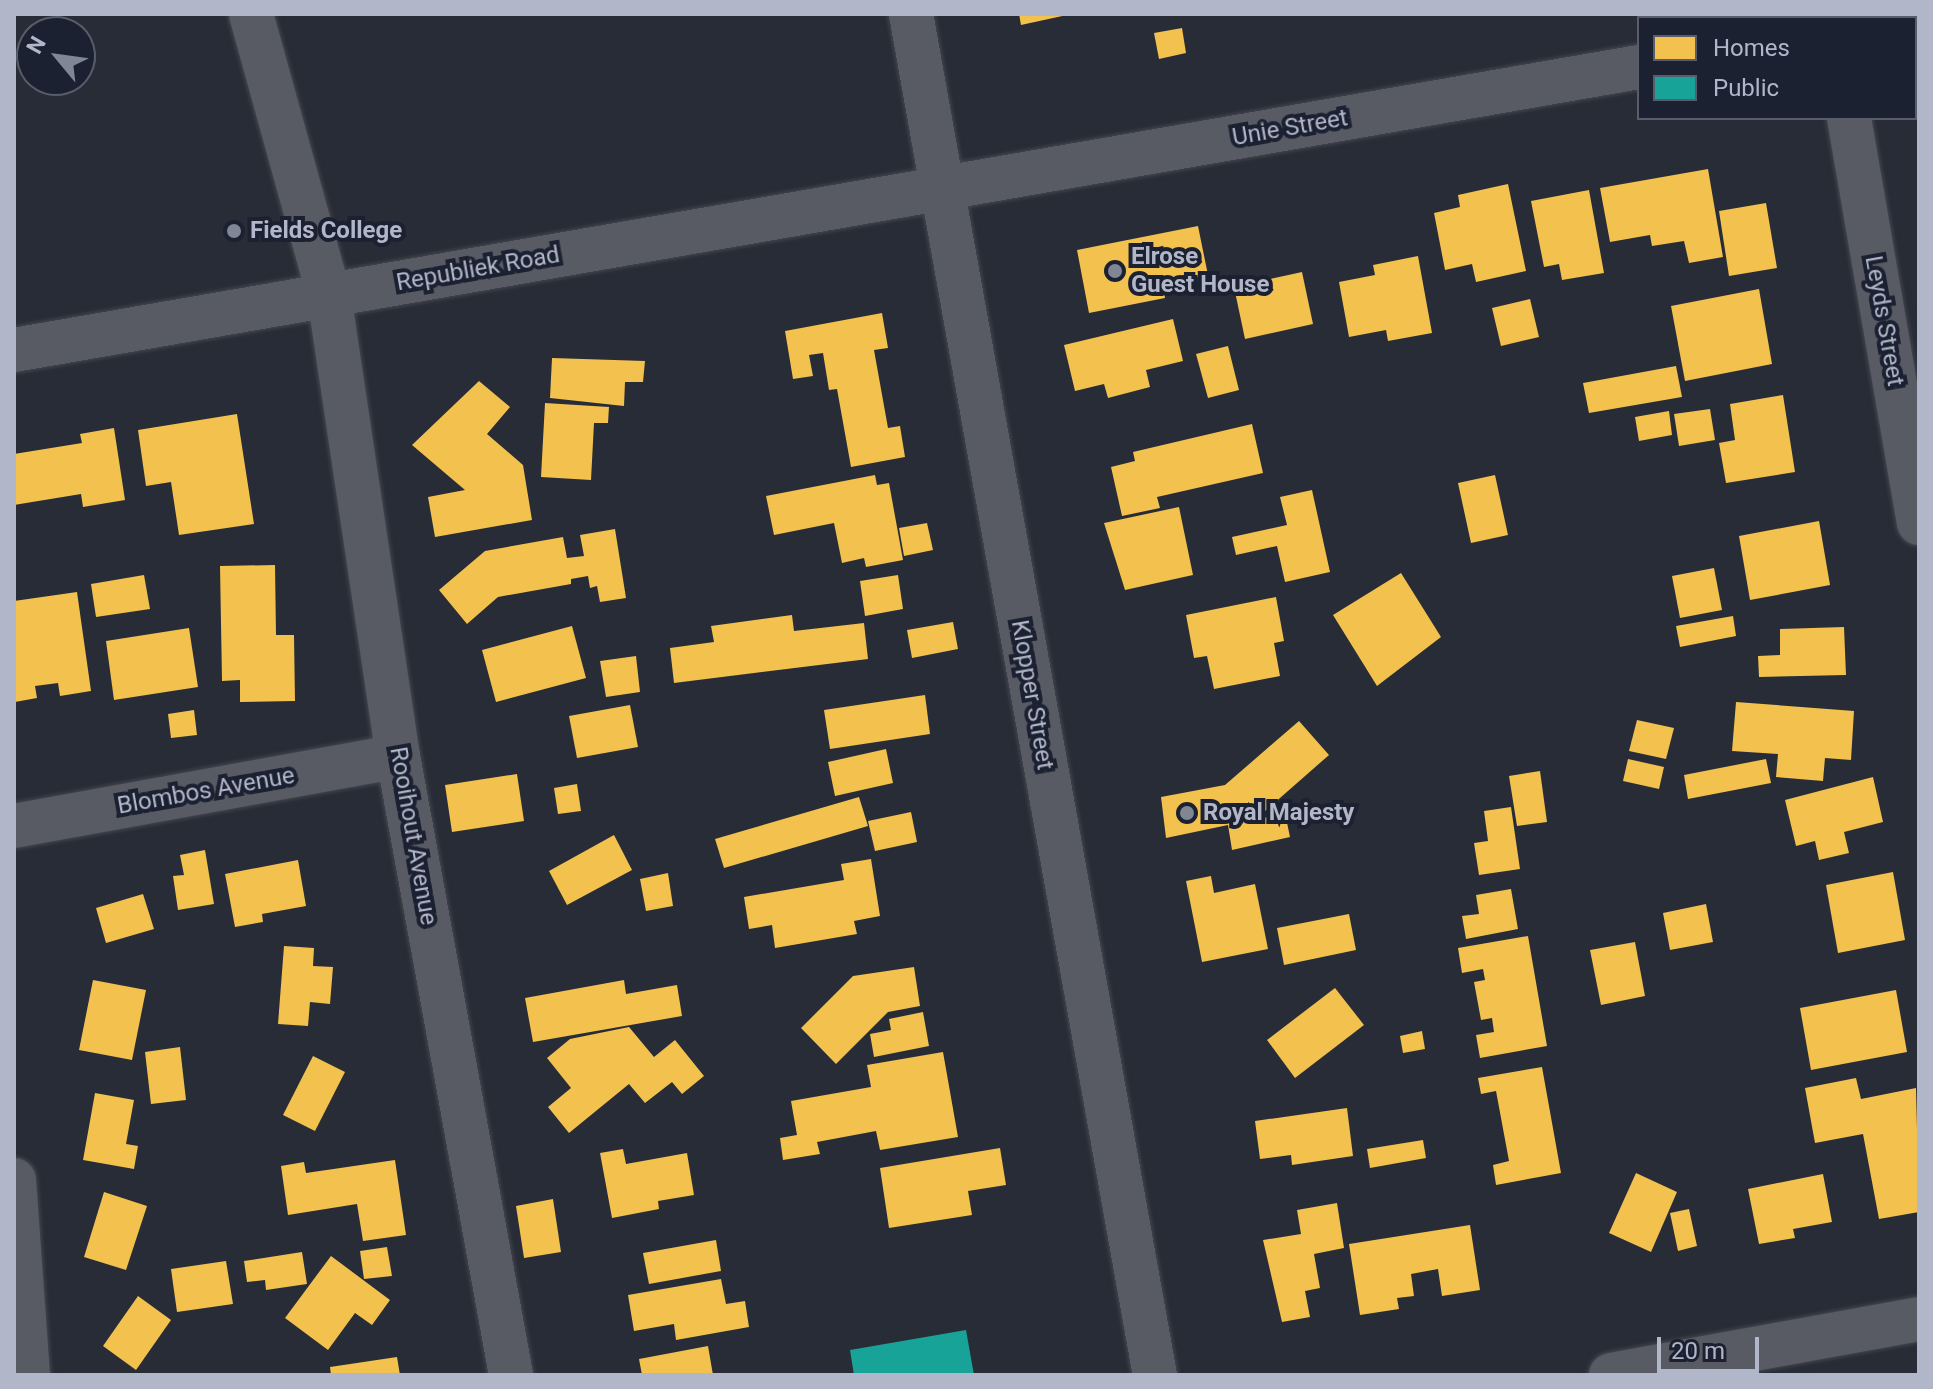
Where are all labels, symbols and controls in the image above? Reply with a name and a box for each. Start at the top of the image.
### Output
north arrow [16,16,96,96]
legend [1637,16,1917,120]
text: N [22,32,51,58]
text: Homes [1713,34,1790,62]
text: Public [1713,74,1779,102]
street label: Unie Street [1230,104,1350,152]
place label: Fields College [250,217,402,245]
marker: Fields College [225,222,243,240]
street label: Republiek Road [394,240,562,298]
place label: Elrose Guest House [1131,243,1269,299]
street label: Leyds Street [1858,254,1910,388]
marker: Elrose Guest House [1106,262,1124,280]
street label: Klopper Street [1005,618,1059,772]
street label: Rooihout Avenue [383,745,443,927]
street label: Blombos Avenue [115,761,297,821]
place label: Royal Majesty [1203,799,1354,827]
marker: Royal Majesty [1178,804,1196,822]
scale bar [1661,1321,1763,1371]
text: 20 m [1671,1337,1725,1365]

